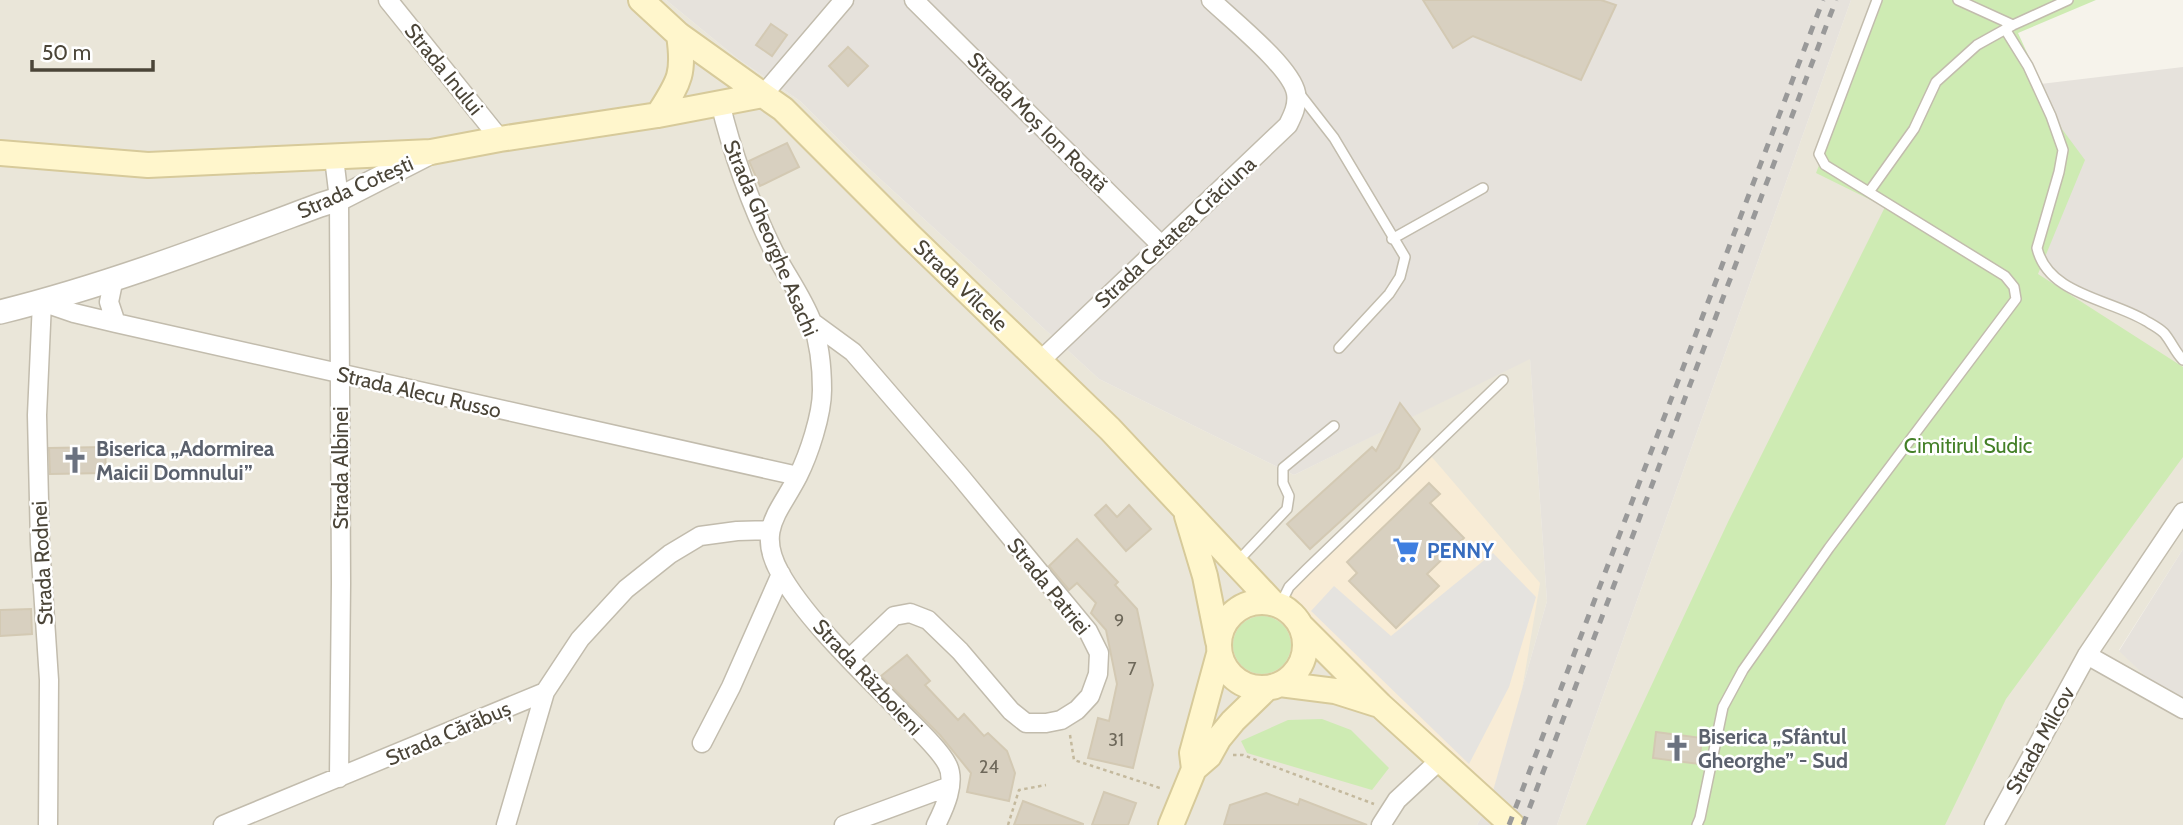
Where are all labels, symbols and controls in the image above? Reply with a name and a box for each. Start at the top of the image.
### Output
street label: Strada Inului [400,18,488,120]
scale bar [32,28,152,72]
text: 50 m [42,40,91,65]
street label: Strada Moș Ion Roată [961,47,1113,199]
street label: Strada Gheorghe Asachi [718,136,824,340]
street label: Strada Cotești [293,150,418,225]
street label: Strada Cetatea Crăciuna [1089,151,1261,313]
street label: Strada Vîlcele [909,234,1013,336]
street label: Strada Alecu Russo [334,361,504,423]
street label: Strada Albinei [328,407,353,529]
park label: Cimitirul Sudic [1904,433,2032,458]
place label: Biserica „Adormirea Maicii Domnului” [96,436,275,485]
church icon: Biserica „Adormirea Maicii Domnului” [60,445,90,475]
street label: Strada Rodnei [26,500,58,626]
street label: Strada Patriei [1002,533,1096,639]
supermarket icon: PENNY [1391,535,1421,565]
place label: PENNY [1427,538,1494,563]
house number: 9 [1114,610,1124,632]
street label: Strada Războieni [808,614,928,740]
house number: 7 [1127,658,1137,680]
street label: Strada Milcov [2000,681,2080,798]
street label: Strada Cărăbuș [382,695,515,772]
place label: Biserica „Sfântul Gheorghe” - Sud [1698,724,1848,773]
house number: 31 [1108,729,1124,751]
church icon: Biserica „Sfântul Gheorghe” - Sud [1662,733,1692,763]
house number: 24 [979,756,999,778]

